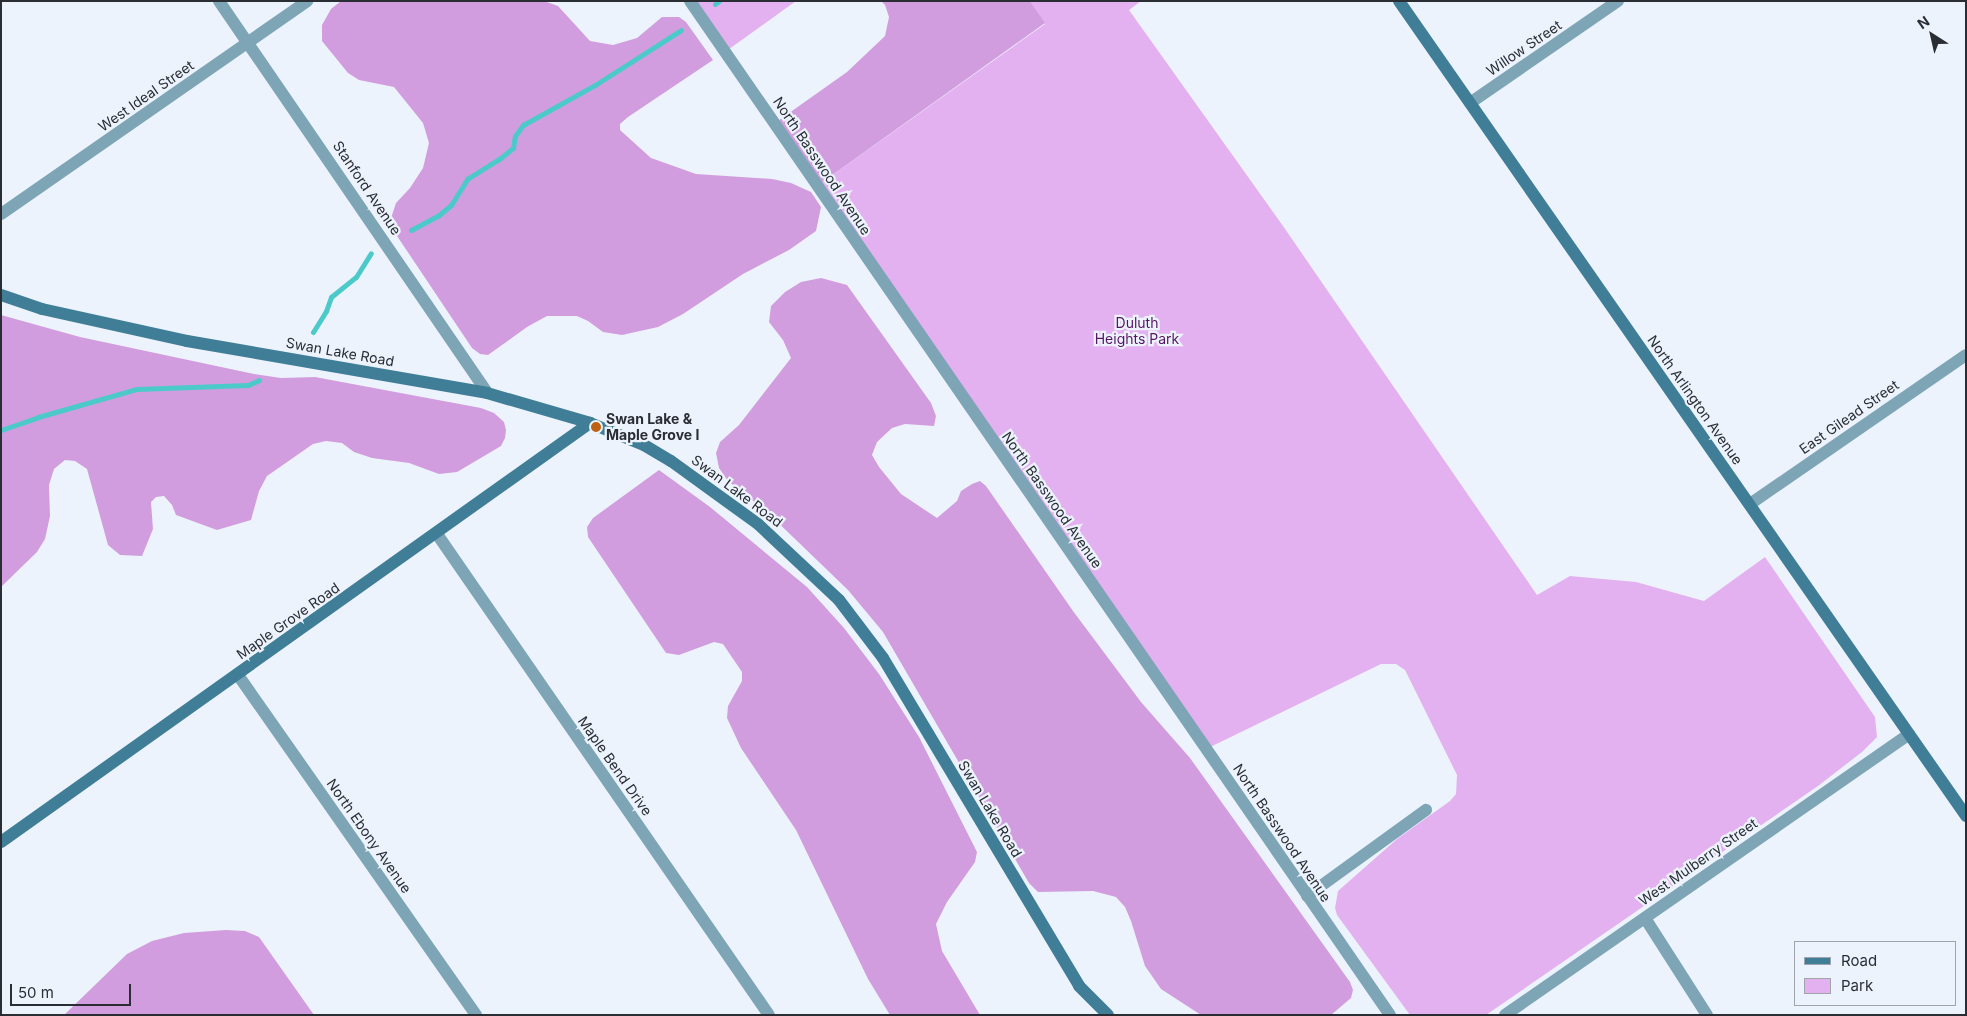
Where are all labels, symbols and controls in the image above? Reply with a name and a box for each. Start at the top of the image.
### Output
north arrow [1907,10,1957,60]
text: N [1914,12,1932,32]
street label: Willow Street [1483,17,1565,79]
street label: West Ideal Street [95,57,197,135]
street label: North Basswood Avenue [770,94,874,238]
street label: Stanford Avenue [329,138,405,238]
park label: Duluth Heights Park [1095,315,1179,348]
street label: North Arlington Avenue [1644,332,1746,468]
street label: Swan Lake Road [285,334,395,370]
street label: East Gilead Street [1796,376,1902,458]
place label: Swan Lake & Maple Grove I [606,411,699,444]
marker: Swan Lake & Maple Grove I [590,421,602,433]
street label: North Basswood Avenue [998,429,1106,571]
street label: Swan Lake Road [688,451,786,531]
street label: Maple Grove Road [233,579,343,663]
street label: Maple Bend Drive [574,713,656,819]
street label: Swan Lake Road [955,758,1025,860]
street label: North Basswood Avenue [1230,761,1334,905]
street label: North Ebony Avenue [323,776,415,896]
street label: West Mulberry Street [1636,815,1760,909]
legend [1794,941,1957,1006]
text: Road [1841,951,1877,970]
scale bar [12,974,134,1006]
text: Park [1841,976,1873,995]
text: 50 m [18,983,54,1002]

